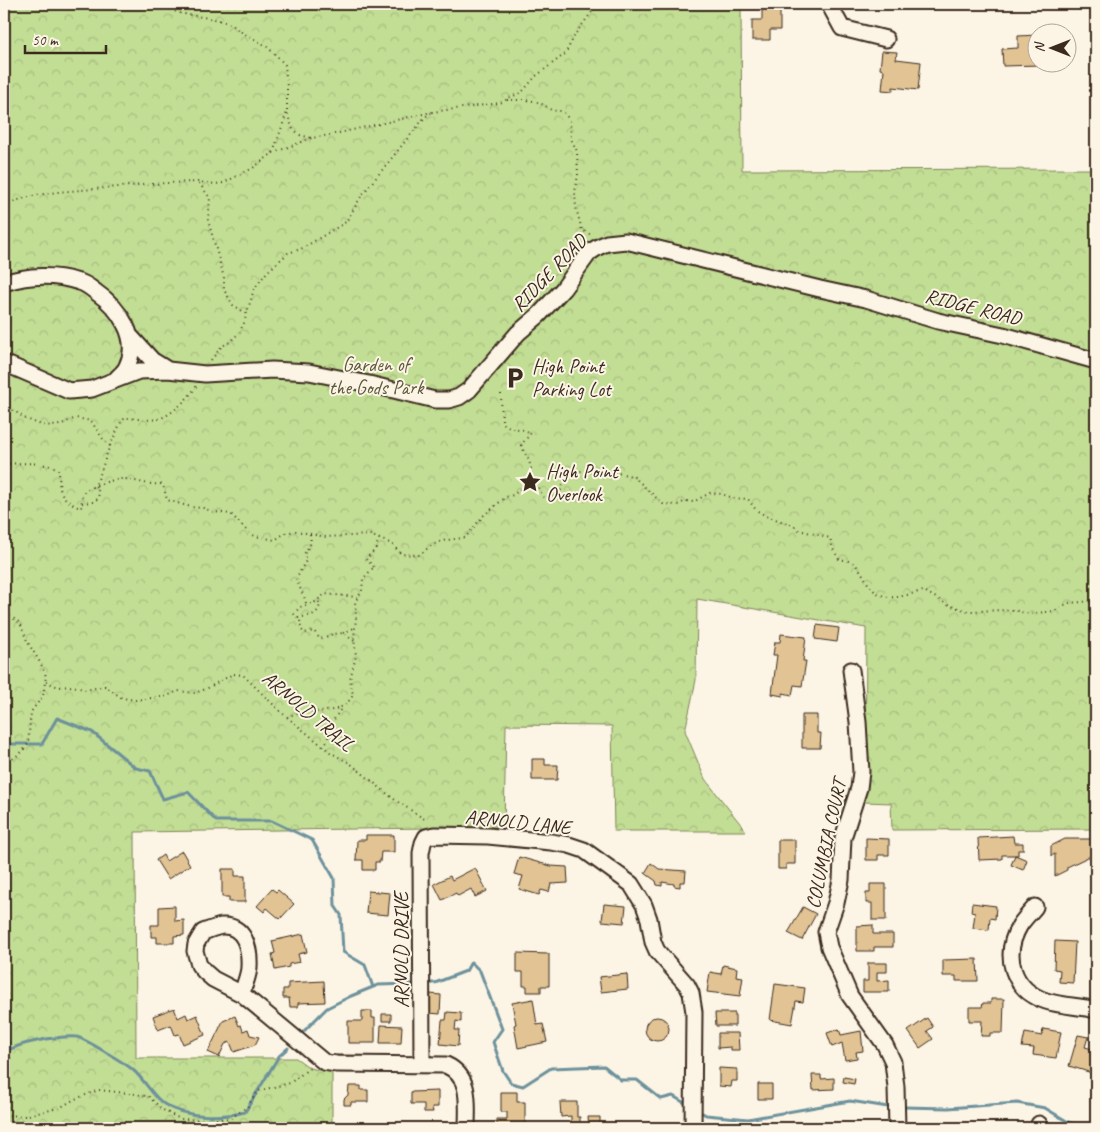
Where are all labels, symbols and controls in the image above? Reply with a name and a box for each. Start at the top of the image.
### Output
scale bar [25,22,106,54]
north arrow [1028,22,1078,72]
text: 50 m [32,31,59,50]
text: N [1031,41,1048,52]
street label: RIDGE ROAD [506,228,593,317]
street label: RIDGE ROAD [922,283,1025,331]
park label: Garden of the Gods Park [329,352,425,400]
place label: High Point Parking Lot [532,354,613,402]
parking icon: High Point Parking Lot [502,365,528,391]
place label: High Point Overlook [546,459,620,507]
place icon: High Point Overlook [517,469,543,495]
street label: ARNOLD TRAIL [257,665,359,757]
street label: COLUMBIA COURT [800,773,853,911]
street label: ARNOLD LANE [464,804,574,840]
street label: ARNOLD DRIVE [389,890,414,1008]

